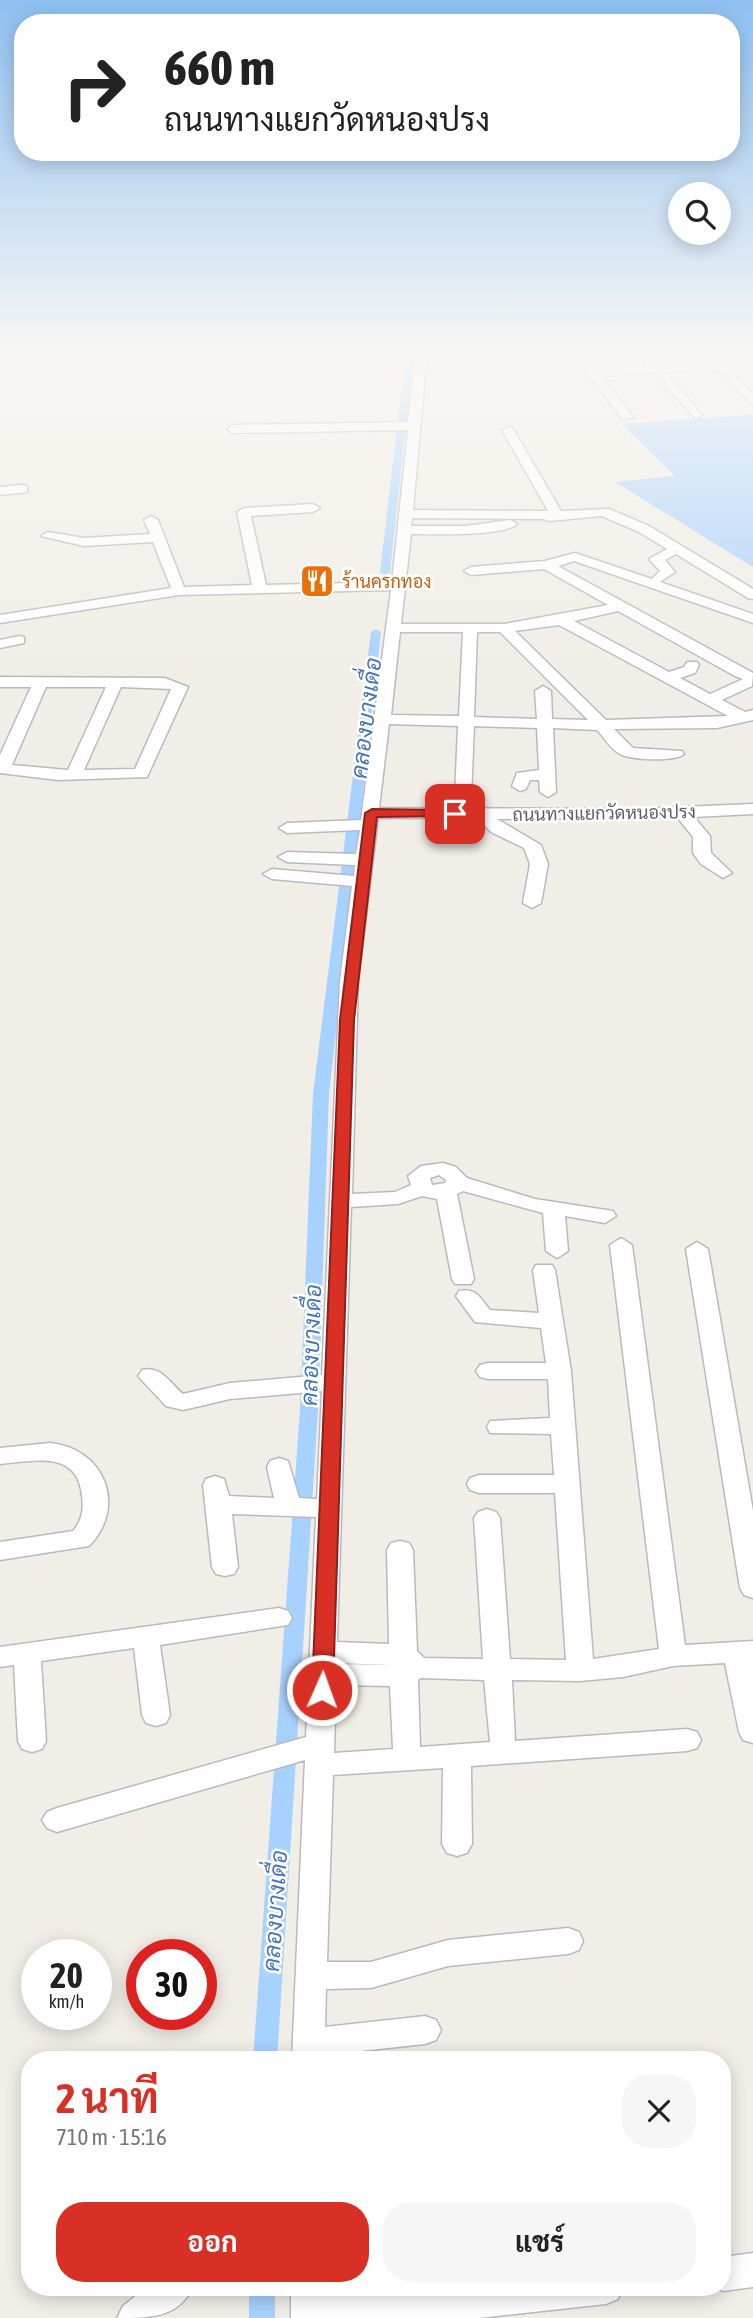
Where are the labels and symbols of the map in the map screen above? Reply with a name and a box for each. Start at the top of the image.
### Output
restaurant icon: ร้านครกทอง [298,562,336,600]
place label: ร้านครกทอง [342,570,431,592]
water label: คลองบางเดื่อ [338,655,386,780]
pin [425,784,485,844]
street label: ถนนทางแยกวัดหนองปรง [512,801,696,825]
water label: คลองบางเดื่อ [288,1283,326,1406]
position arrow [285,1653,359,1727]
water label: คลองบางเดื่อ [250,1849,292,1973]
speed limit sign: 30 [126,1939,217,2030]

